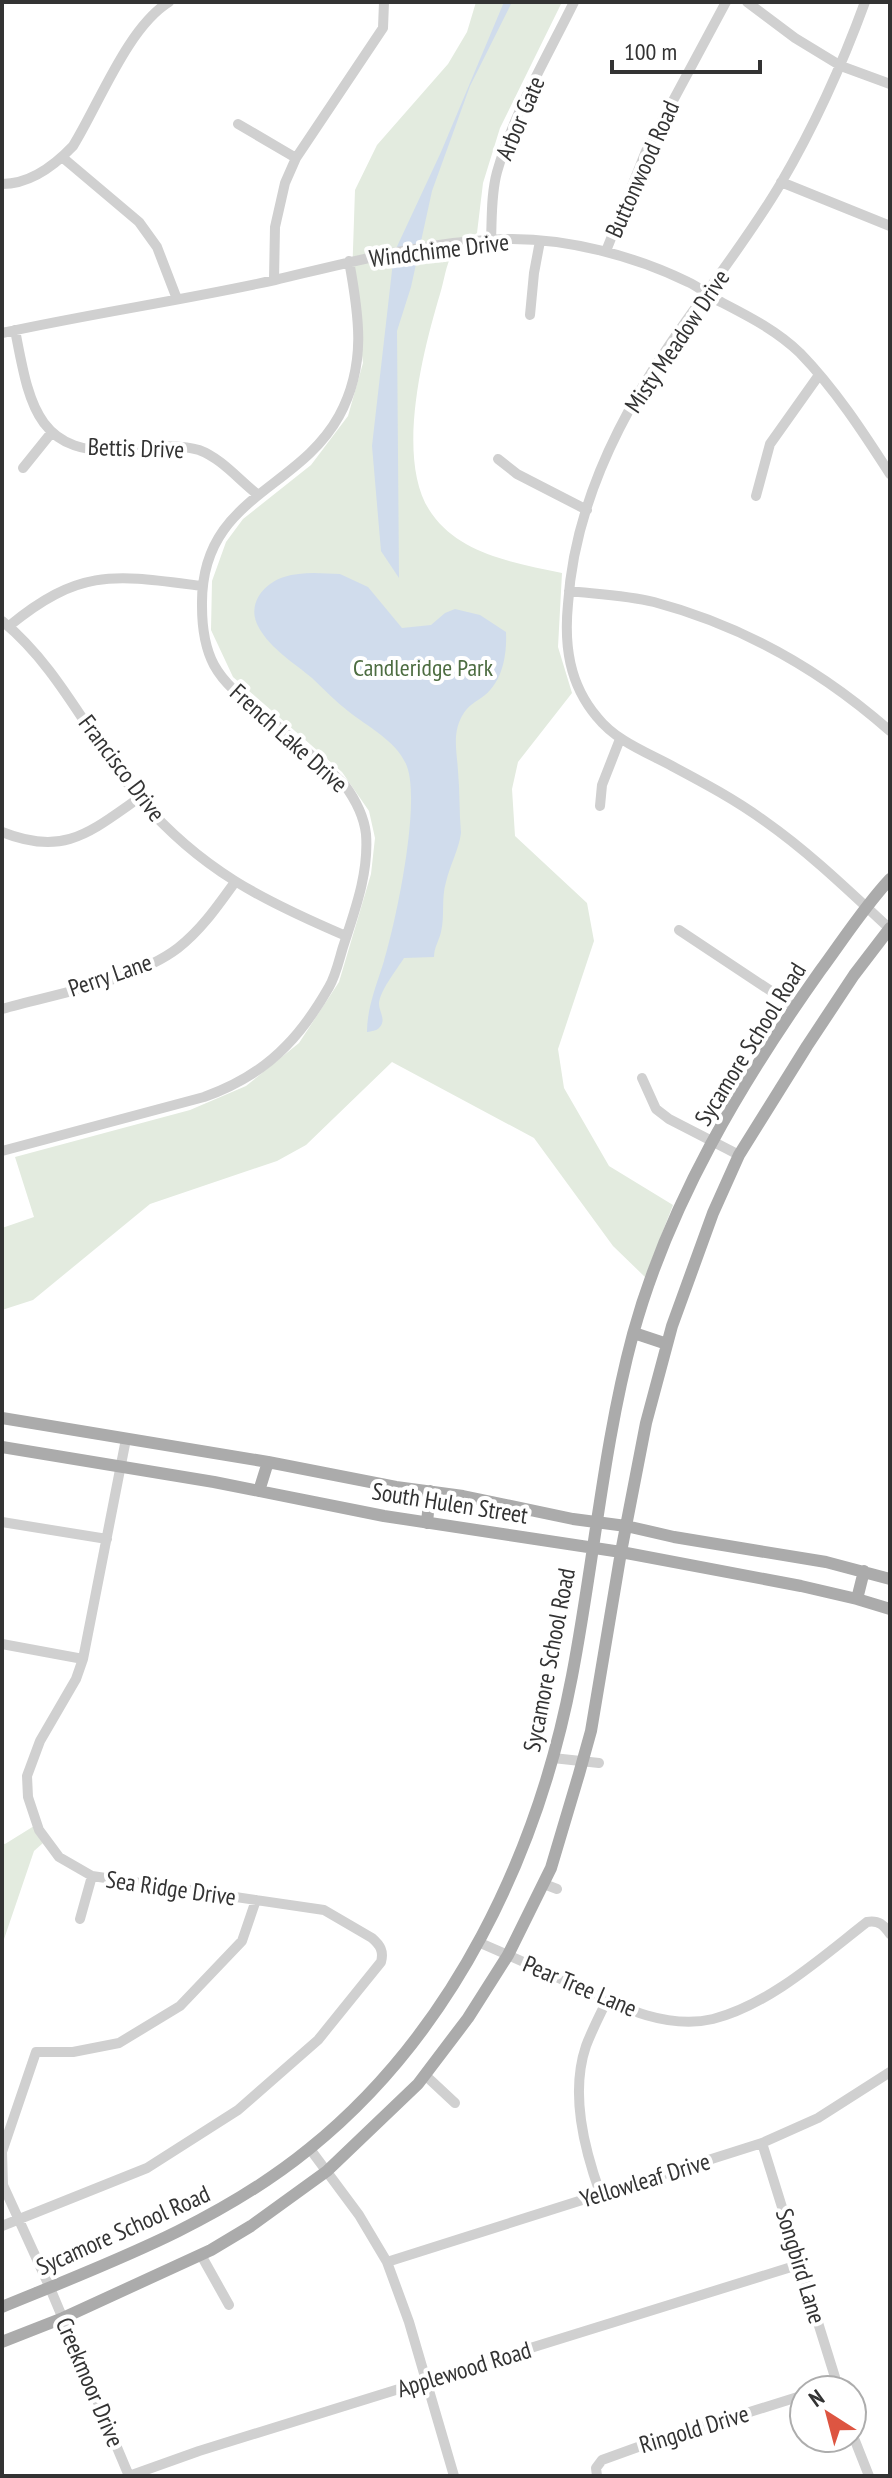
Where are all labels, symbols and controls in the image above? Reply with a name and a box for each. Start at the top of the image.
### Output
scale bar [612,24,760,74]
text: 100 m [624,36,677,67]
street label: Arbor Gate [489,71,551,165]
street label: Buttonwood Road [598,96,686,242]
street label: Windchime Drive [367,226,511,274]
street label: Misty Meadow Drive [618,263,736,419]
street label: Bettis Drive [87,431,185,465]
park label: Candleridge Park [353,652,494,683]
street label: French Lake Drive [224,677,354,799]
street label: Francisco Drive [72,708,172,828]
street label: Perry Lane [64,946,156,1004]
street label: Sycamore School Road [687,957,813,1131]
street label: South Hulen Street [370,1475,531,1531]
street label: Sycamore School Road [516,1565,582,1755]
street label: Sea Ridge Drive [104,1864,238,1912]
street label: Pear Tree Lane [519,1948,641,2024]
street label: Yellowleaf Drive [576,2146,714,2214]
street label: Sycamore School Road [31,2178,215,2282]
street label: Songbird Lane [769,2205,833,2327]
street label: Creekmoor Drive [49,2313,131,2451]
street label: Applewood Road [393,2334,535,2404]
north arrow [788,2374,868,2454]
text: N [803,2383,829,2413]
street label: Ringold Drive [636,2398,752,2460]

